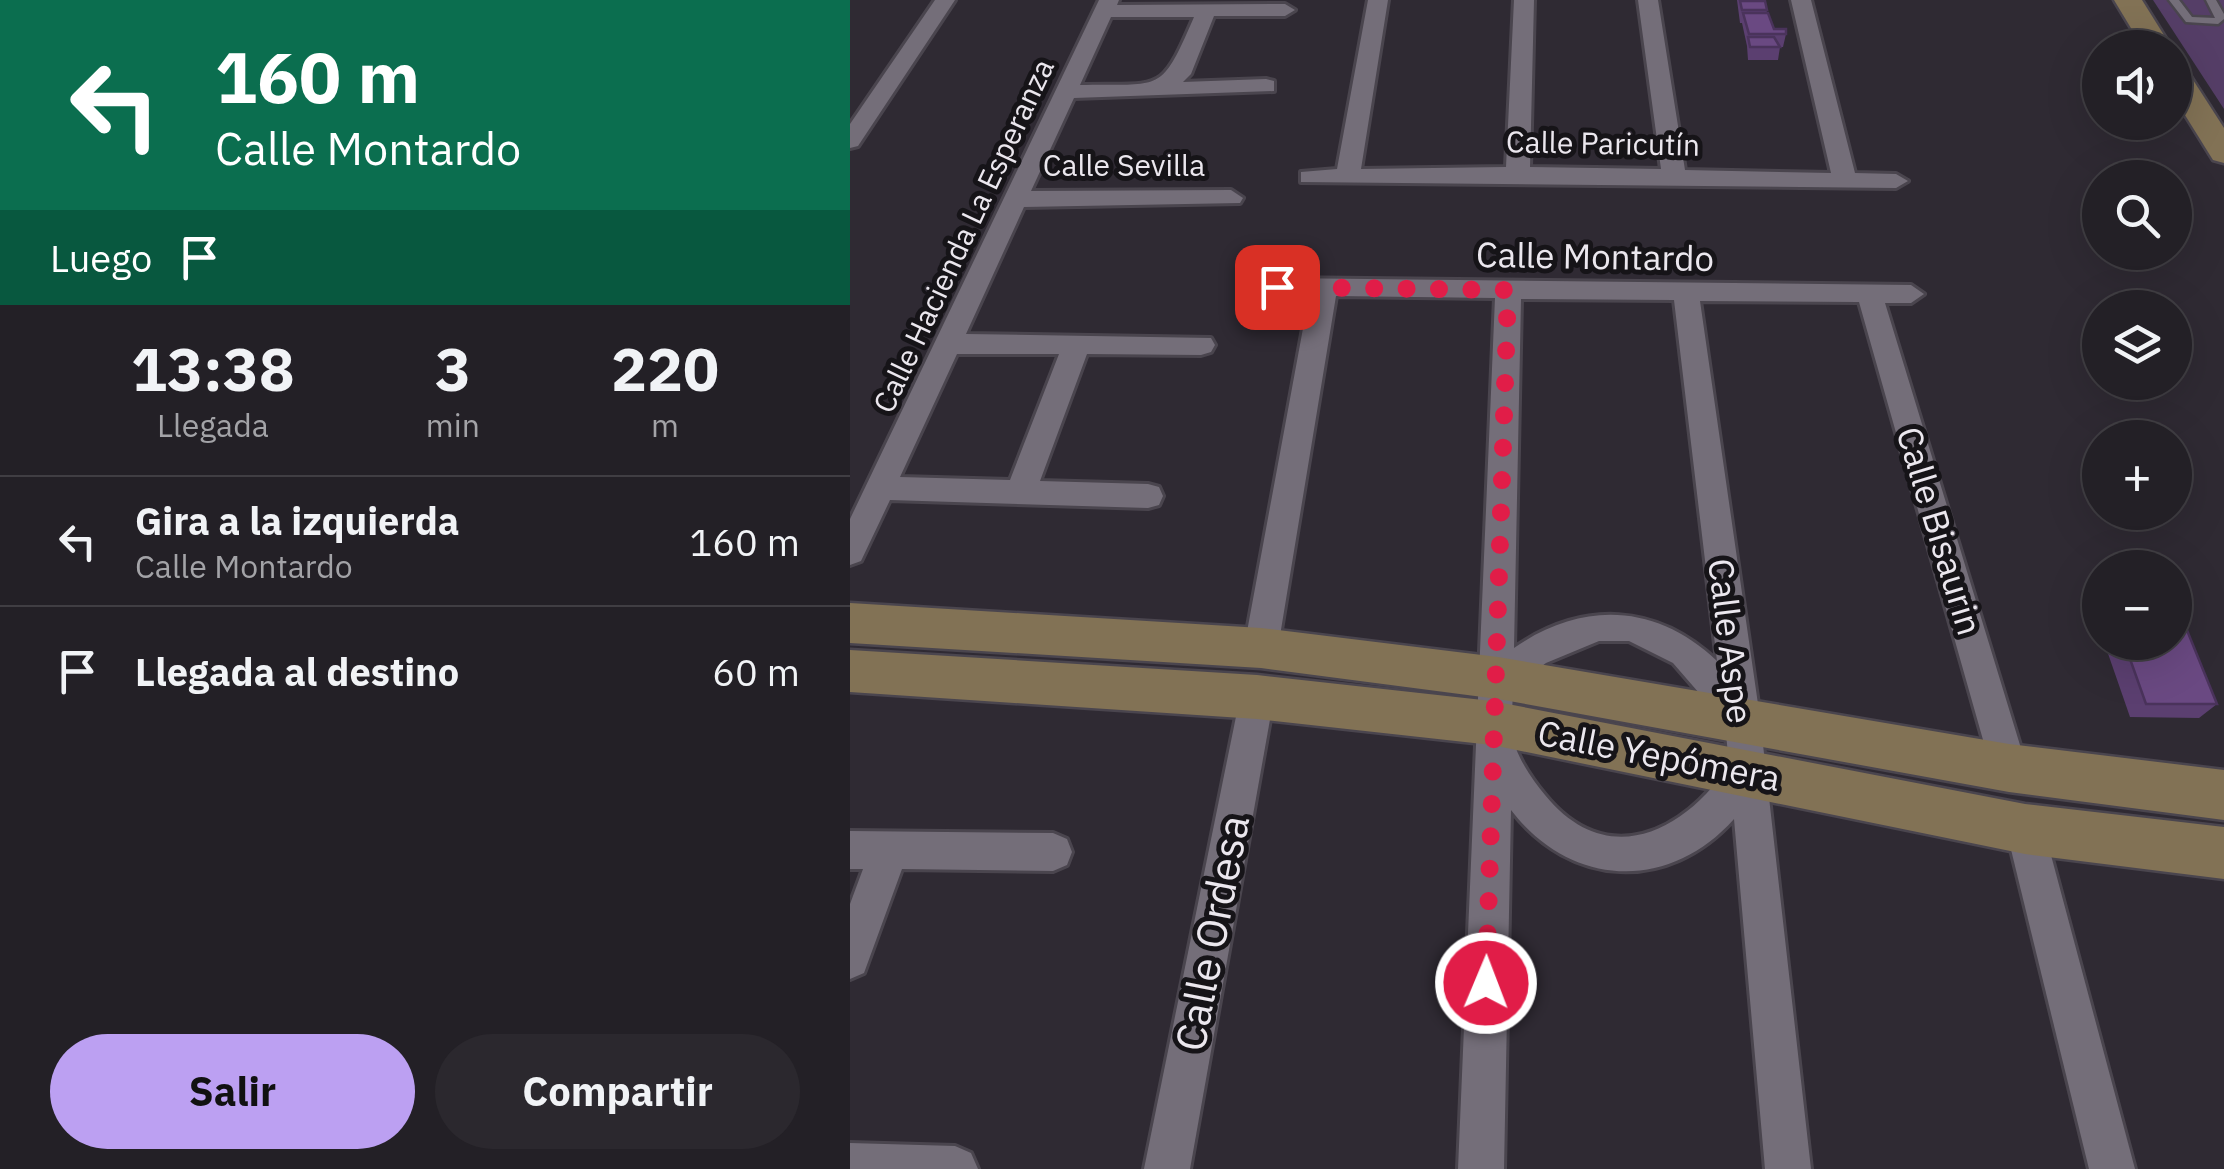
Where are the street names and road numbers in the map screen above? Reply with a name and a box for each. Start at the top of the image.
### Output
street label: Calle Hacienda La Esperanza [863,52,1062,419]
street label: Calle Paricutín [1506,121,1700,164]
street label: Calle Sevilla [1043,145,1205,184]
street label: Calle Montardo [1476,231,1714,281]
street label: Calle Bisaurin [1886,421,1993,640]
street label: Calle Aspe [1698,556,1764,726]
street label: Calle Yepómera [1534,709,1784,801]
street label: Calle Ordesa [1162,810,1261,1056]

